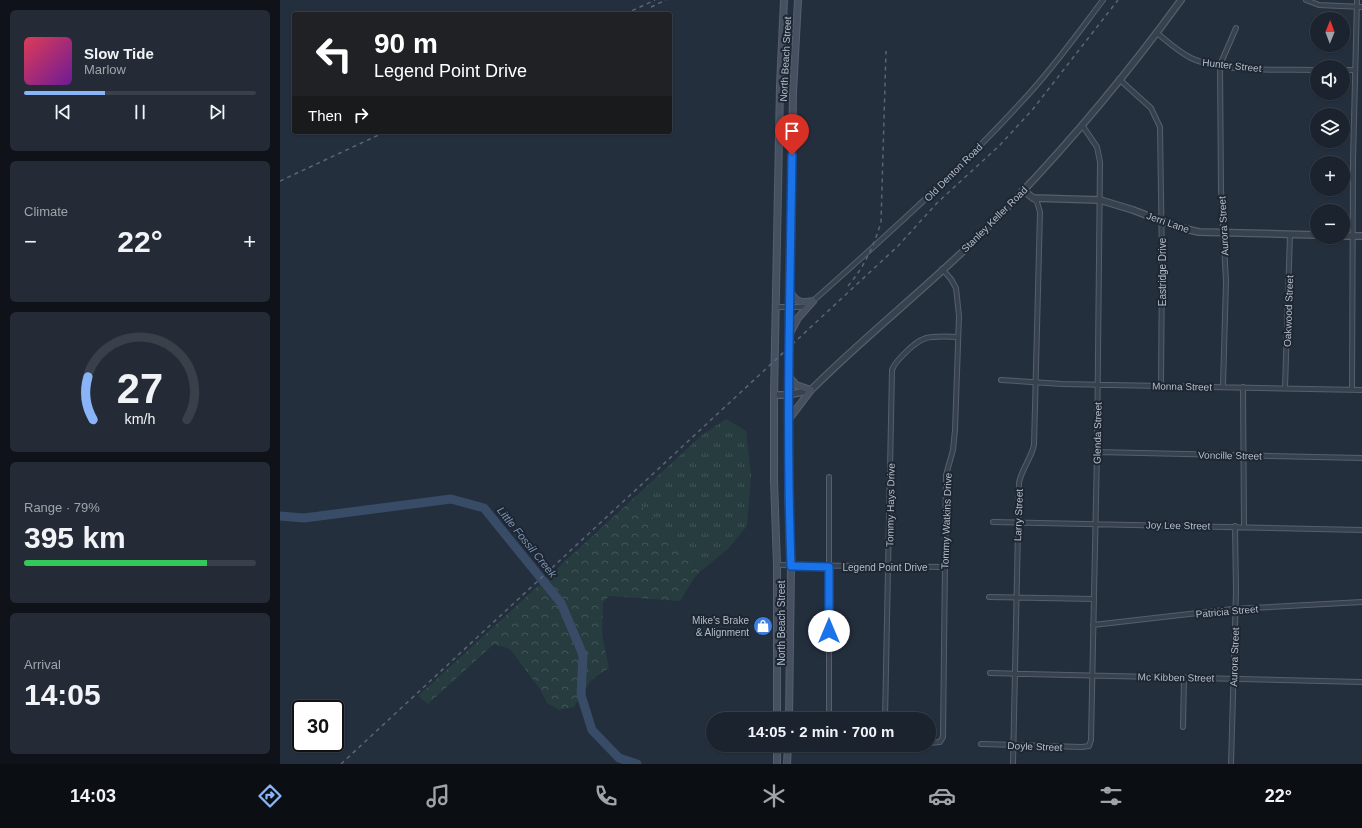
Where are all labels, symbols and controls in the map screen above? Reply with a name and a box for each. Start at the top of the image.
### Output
north arrow [1310,12,1350,52]
map controls [1310,12,1350,244]
street label: North Beach Street [778,16,793,102]
icon: left [308,28,360,80]
text: 90 m [374,28,438,59]
text: Slow Tide [84,45,154,62]
street label: Hunter Street [1202,57,1262,74]
button: sound [1310,60,1350,100]
text: Legend Point Drive [374,61,527,81]
text: Marlow [84,62,126,77]
icon: previous [52,101,74,123]
icon: pause [129,101,151,123]
icon: next [206,101,228,123]
icon: right [350,104,372,126]
text: Then [308,107,342,124]
button: layers [1310,108,1350,148]
pin [775,114,809,155]
icon: arrive [781,120,803,142]
street label: Old Denton Road [922,141,985,204]
button: + [1310,156,1350,196]
street label: Stanley Keller Road [959,184,1029,254]
street label: Aurora Street [1216,196,1231,256]
text: Climate [24,204,68,219]
button: − [1310,204,1350,244]
street label: Jerri Lane [1145,210,1191,235]
text: 22° [117,225,163,258]
text: − [24,229,37,254]
text: + [243,229,256,254]
street label: Eastridge Drive [1157,237,1168,306]
street label: Oakwood Street [1282,275,1295,347]
text: 27 [117,365,163,412]
street label: Monna Street [1152,380,1212,393]
street label: Glenda Street [1091,402,1104,464]
text: km/h [125,411,156,427]
street label: Voncille Street [1198,449,1262,462]
street label: Tommy Hays Drive [884,463,897,547]
street label: Tommy Watkins Drive [939,472,954,569]
street label: Larry Street [1012,489,1025,541]
text: Range · 79% [24,500,100,515]
water label: Little Fossil Creek [495,504,559,580]
street label: Joy Lee Street [1146,519,1211,532]
text: 395 km [24,521,126,554]
street label: Legend Point Drive [842,562,928,573]
street label: North Beach Street [776,580,787,666]
street label: Patricia Street [1195,603,1259,620]
position arrow [808,610,850,652]
place label: Mike's Brake & Alignment [692,615,749,638]
shop icon: Mike's Brake & Alignment [752,615,774,637]
street label: Aurora Street [1228,627,1241,687]
text: Arrival [24,657,61,672]
street label: Mc Kibben Street [1138,671,1215,684]
text: 14:05 [24,678,101,711]
speed limit sign: 30 [292,700,344,752]
text: 14:05 · 2 min · 700 m [748,723,894,740]
street label: Doyle Street [1007,740,1063,753]
icon: directions [256,782,284,810]
icon: music [424,782,452,810]
icon: phone [592,782,620,810]
icon: climate [760,782,788,810]
icon: car [928,782,956,810]
icon: filters [1097,782,1125,810]
text: 14:03 [70,786,116,806]
text: 22° [1265,786,1292,806]

